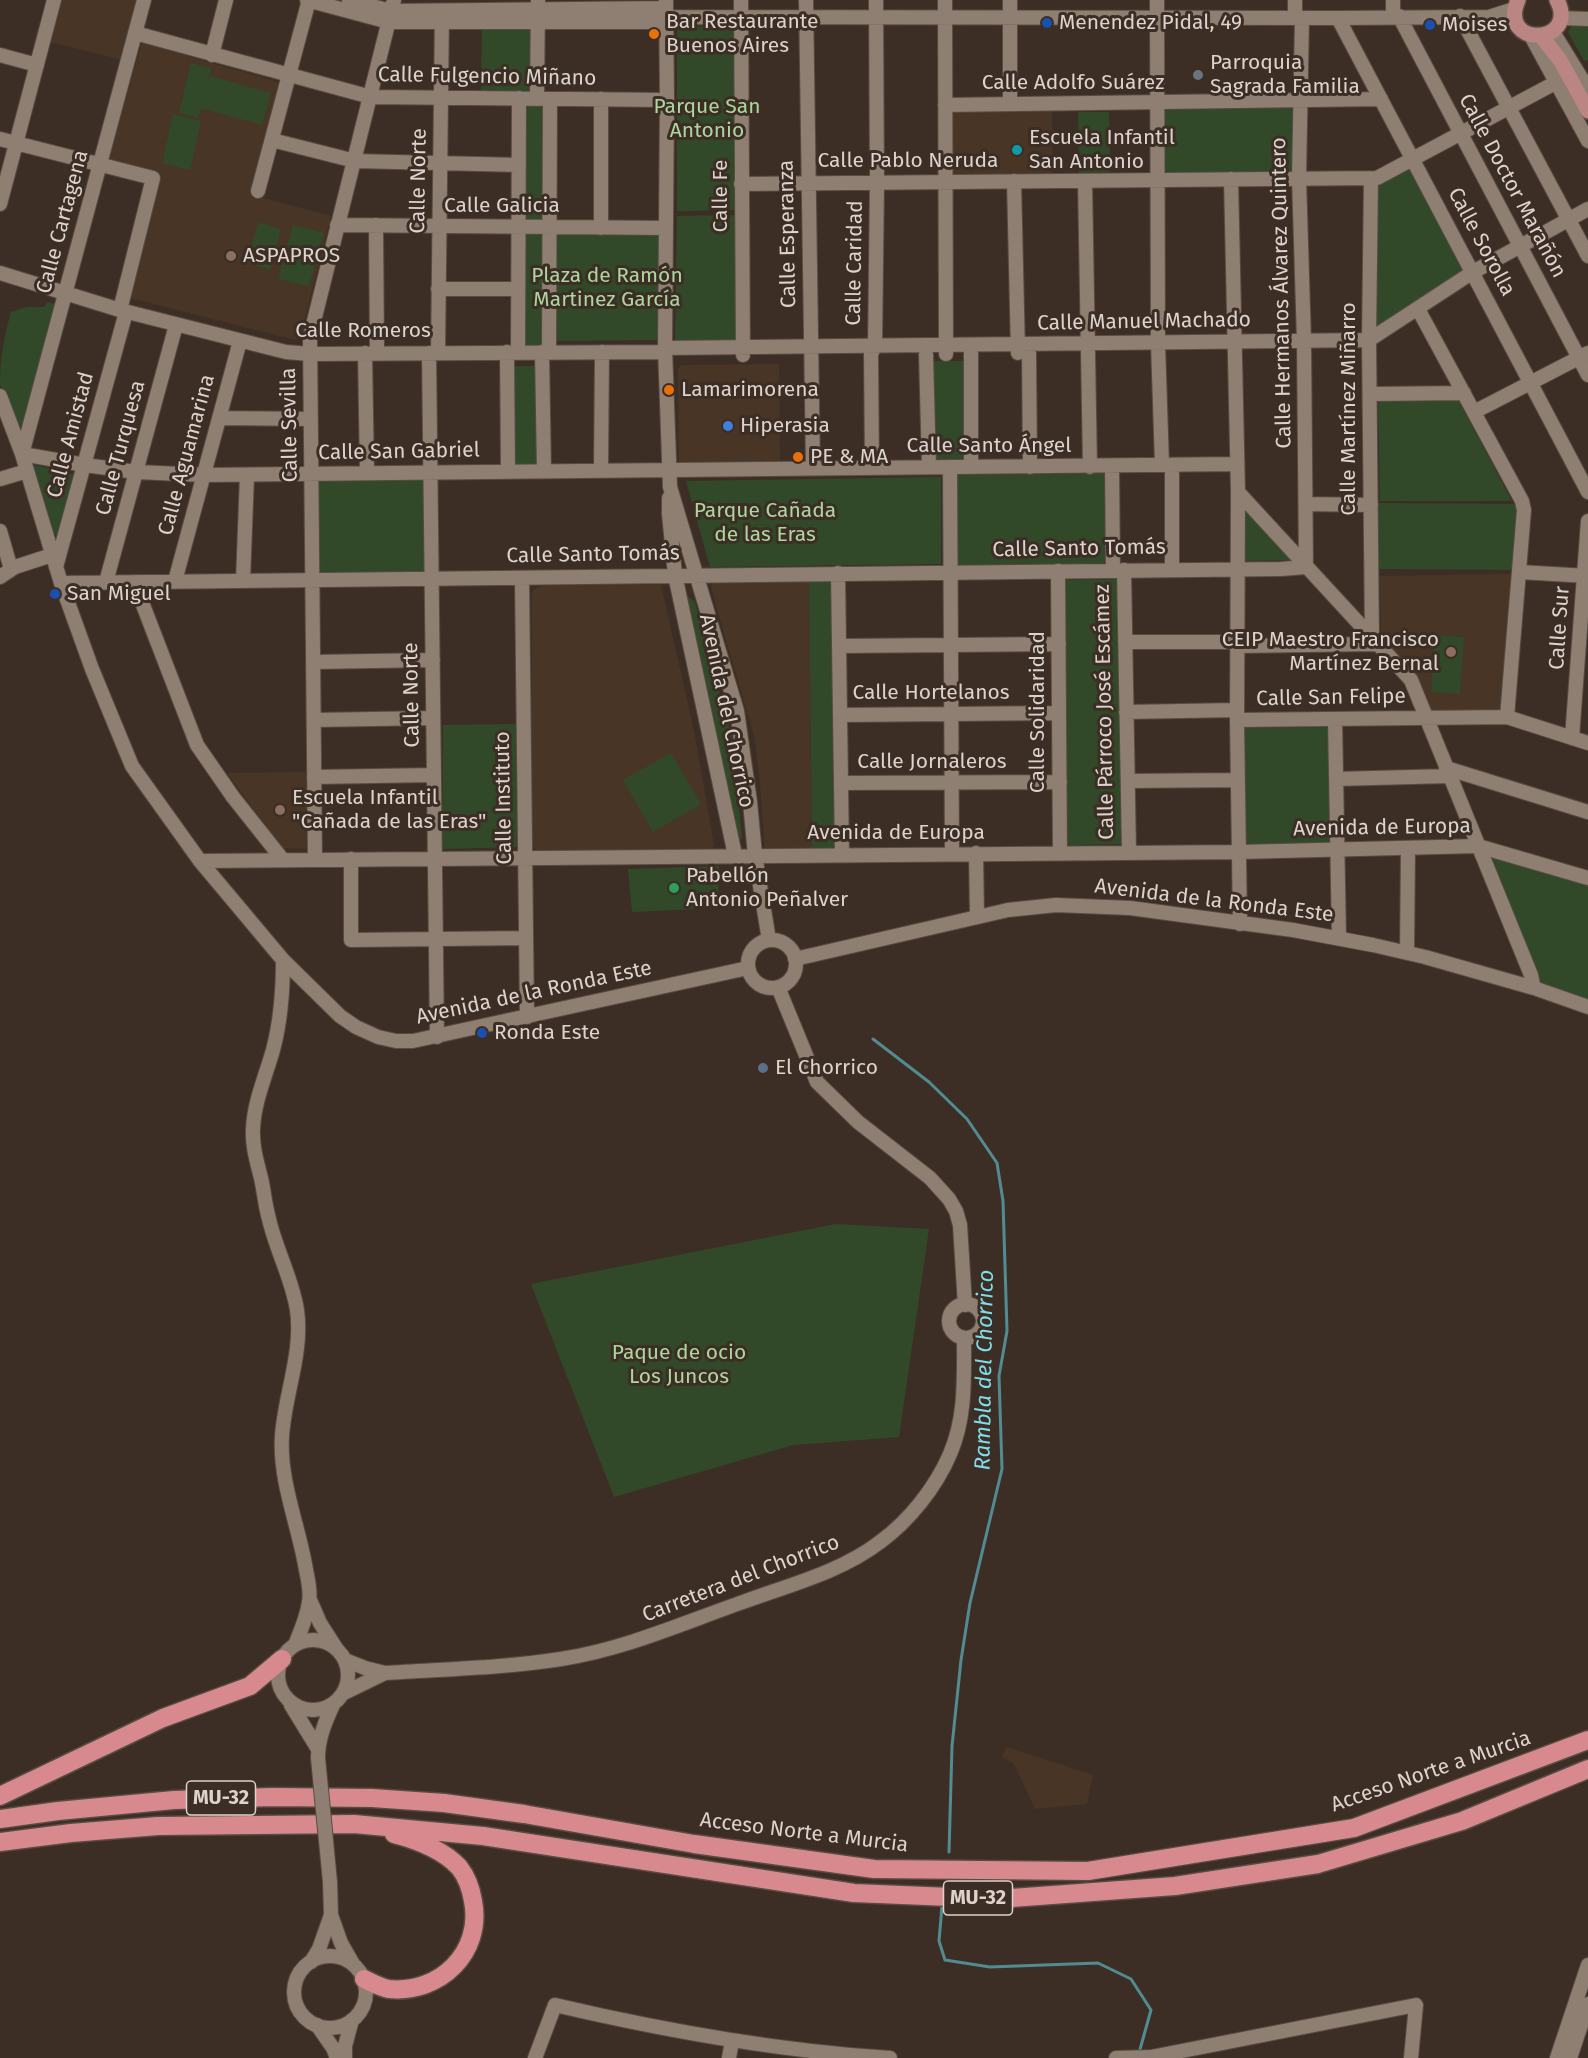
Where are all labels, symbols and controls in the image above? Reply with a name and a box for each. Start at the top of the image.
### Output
place label: Bar Restaurante Buenos Aires [666,9,818,59]
place label: Menendez Pidal, 49 [1059,10,1242,36]
place label: Moises [1442,12,1508,38]
marker: Menendez Pidal, 49 [1040,16,1054,30]
marker: Moises [1423,18,1437,32]
marker: Bar Restaurante Buenos Aires [647,27,661,41]
place label: Parroquia Sagrada Familia [1210,50,1360,100]
street label: Calle Fulgencio Miñano [378,62,596,92]
marker: Parroquia Sagrada Familia [1191,68,1205,82]
street label: Calle Adolfo Suárez [982,70,1164,96]
street label: Calle Doctor Marañón [1453,90,1571,282]
park label: Parque San Antonio [654,94,760,144]
place label: Escuela Infantil San Antonio [1029,125,1175,175]
street label: Calle Norte [405,128,433,234]
street label: Calle Hermanos Álvarez Quintero [1267,137,1297,449]
marker: Escuela Infantil San Antonio [1010,143,1024,157]
street label: Calle Cartagena [32,148,94,296]
street label: Calle Pablo Neruda [818,148,998,174]
street label: Calle Fe [708,160,734,232]
street label: Calle Esperanza [774,160,802,308]
street label: Calle Sorolla [1442,184,1520,300]
street label: Calle Galicia [444,193,560,219]
street label: Calle Caridad [841,200,869,326]
place label: ASPAPROS [243,243,340,269]
marker: ASPAPROS [224,249,238,263]
park label: Plaza de Ramón Martinez García [531,263,683,313]
street label: Calle Martínez Miñarro [1336,302,1362,516]
street label: Calle Manuel Machado [1037,308,1251,336]
street label: Calle Romeros [295,318,431,344]
street label: Calle Sevilla [276,367,304,483]
street label: Calle Amistad [42,369,100,501]
street label: Calle Aguamarina [153,372,221,538]
place label: Lamarimorena [681,377,819,403]
street label: Calle Turquesa [91,378,151,518]
marker: Lamarimorena [662,383,676,397]
place label: Hiperasia [740,413,830,439]
marker: Hiperasia [721,419,735,433]
street label: Calle Santo Ángel [907,433,1071,459]
street label: Calle San Gabriel [318,438,480,466]
place label: PE & MA [810,444,888,470]
marker: PE & MA [791,450,805,464]
park label: Parque Cañada de las Eras [694,498,836,548]
street label: Calle Santo Tomás [992,535,1166,563]
street label: Calle Santo Tomás [506,541,680,569]
place label: San Miguel [67,581,171,607]
street label: Calle Párroco José Escámez [1090,584,1120,840]
street label: Calle Sur [1545,585,1575,671]
marker: San Miguel [48,587,62,601]
street label: Avenida del Chorrico [693,612,759,810]
place label: CEIP Maestro Francisco Martínez Bernal [1222,627,1439,677]
street label: Calle Solidaridad [1025,631,1051,793]
street label: Calle Norte [398,642,426,748]
marker: CEIP Maestro Francisco Martínez Bernal [1444,645,1458,659]
street label: Calle Hortelanos [852,680,1010,706]
street label: Calle San Felipe [1256,684,1406,712]
street label: Calle Instituto [490,731,518,865]
street label: Calle Jornaleros [857,749,1007,775]
place label: Escuela Infantil "Cañada de las Eras" [292,785,486,835]
marker: Escuela Infantil "Cañada de las Eras" [273,803,287,817]
street label: Avenida de Europa [1293,814,1471,842]
street label: Avenida de Europa [807,820,985,846]
place label: Pabellón Antonio Peñalver [686,863,848,913]
street label: Avenida de la Ronda Este [1093,874,1335,928]
marker: Pabellón Antonio Peñalver [667,881,681,895]
street label: Avenida de la Ronda Este [414,956,654,1030]
place label: Ronda Este [494,1020,600,1046]
marker: Ronda Este [475,1026,489,1040]
place label: El Chorrico [775,1055,878,1081]
marker: El Chorrico [756,1061,770,1075]
water label: Rambla del Chorrico [970,1269,1000,1471]
park label: Paque de ocio Los Juncos [612,1340,746,1390]
street label: Carretera del Chorrico [639,1530,843,1628]
street label: Acceso Norte a Murcia [1328,1726,1534,1818]
road number: MU-32 [186,1781,256,1815]
street label: Acceso Norte a Murcia [698,1808,910,1858]
road number: MU-32 [944,1881,1012,1915]

